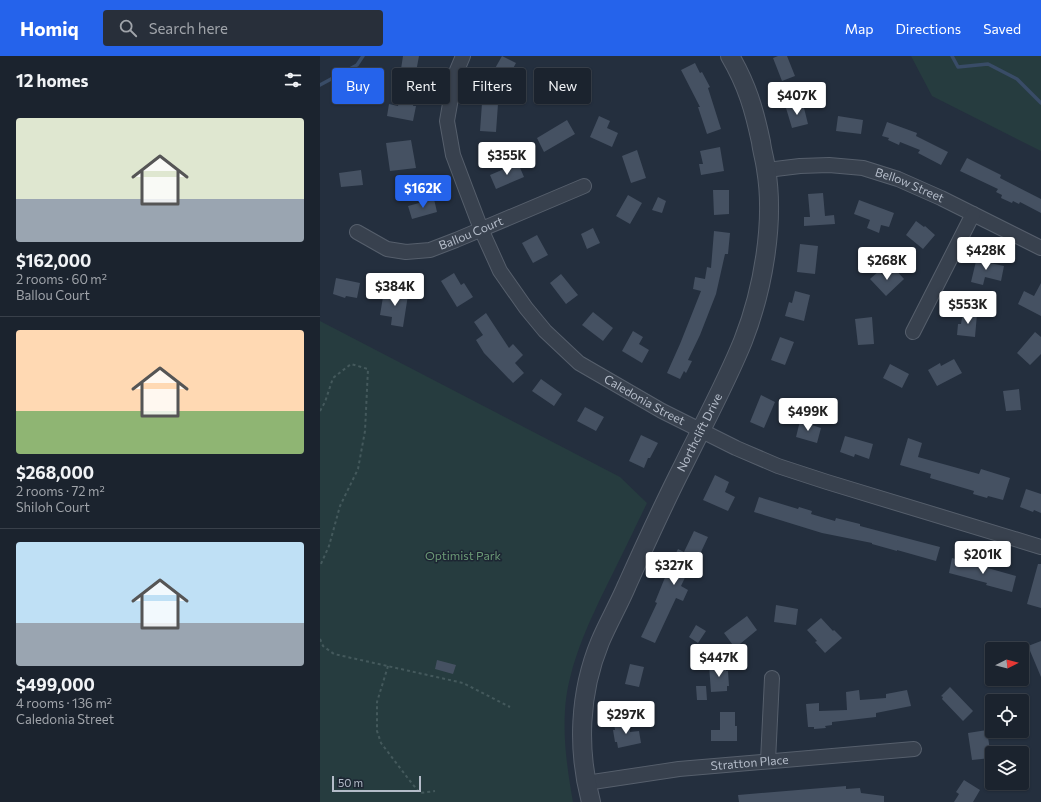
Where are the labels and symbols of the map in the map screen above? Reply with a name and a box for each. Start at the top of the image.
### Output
pin: $407K [769,82,825,116]
pin: $355K [479,142,535,176]
street label: Bellow Street [874,164,947,205]
pin: $162K [395,175,451,209]
street label: Ballou Court [437,213,505,252]
pin: $428K [958,237,1014,271]
pin: $268K [859,247,915,281]
pin: $384K [367,273,423,307]
pin: $553K [940,291,996,325]
street label: Caledonia Street [602,371,688,427]
street label: Northclift Drive [673,391,724,474]
pin: $499K [780,398,836,432]
pin: $201K [955,541,1011,575]
park label: Optimist Park [425,548,502,562]
pin: $327K [646,552,702,586]
north arrow [985,642,1029,686]
pin: $447K [691,644,747,678]
pin: $297K [598,701,654,735]
street label: Stratton Place [710,752,789,772]
scale bar [332,774,421,793]

